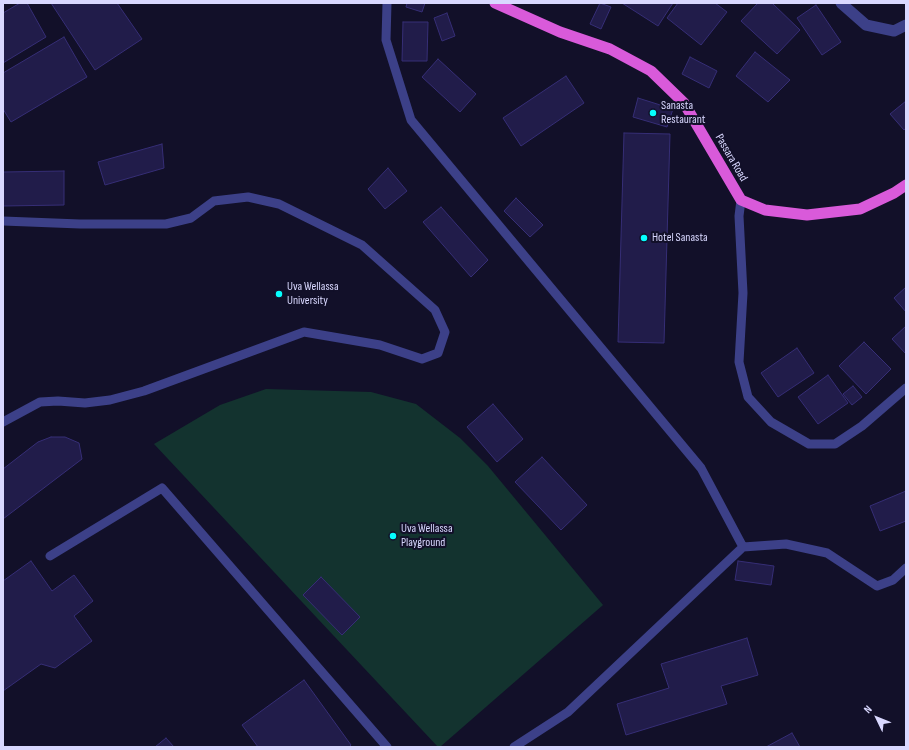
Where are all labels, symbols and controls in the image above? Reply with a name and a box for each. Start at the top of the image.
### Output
place label: Sanasta Restaurant [661,99,706,127]
marker: Sanasta Restaurant [648,108,658,118]
street label: Passara Road [712,132,750,184]
place label: Hotel Sanasta [652,231,708,245]
marker: Hotel Sanasta [639,233,649,243]
place label: Uva Wellassa University [287,280,339,308]
marker: Uva Wellassa University [274,289,284,299]
place label: Uva Wellassa Playground [401,522,453,550]
marker: Uva Wellassa Playground [388,531,398,541]
north arrow [857,698,897,738]
text: N [861,703,875,716]

